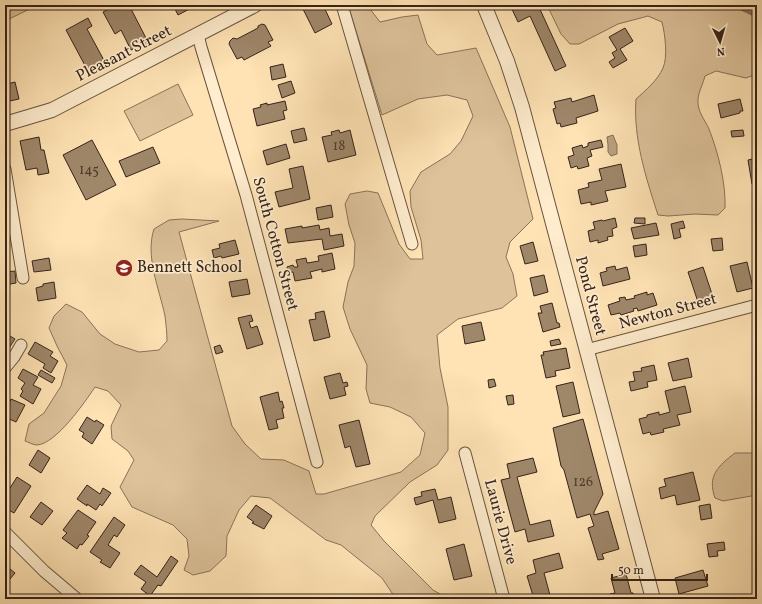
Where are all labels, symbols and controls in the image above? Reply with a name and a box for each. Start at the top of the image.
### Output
street label: Pleasant Street [72,20,176,88]
north arrow [700,22,740,62]
text: N [716,43,725,58]
house number: 18 [333,137,345,156]
house number: 145 [79,161,99,180]
street label: South Cotton Street [247,175,304,314]
street label: Pond Street [569,254,611,338]
place label: Bennett School [137,257,242,279]
school or university icon: Bennett School [114,258,134,278]
street label: Newton Street [617,288,720,336]
house number: 126 [573,473,593,492]
street label: Laurie Drive [478,477,522,567]
scale bar [612,556,707,582]
text: 50 m [618,563,644,579]

